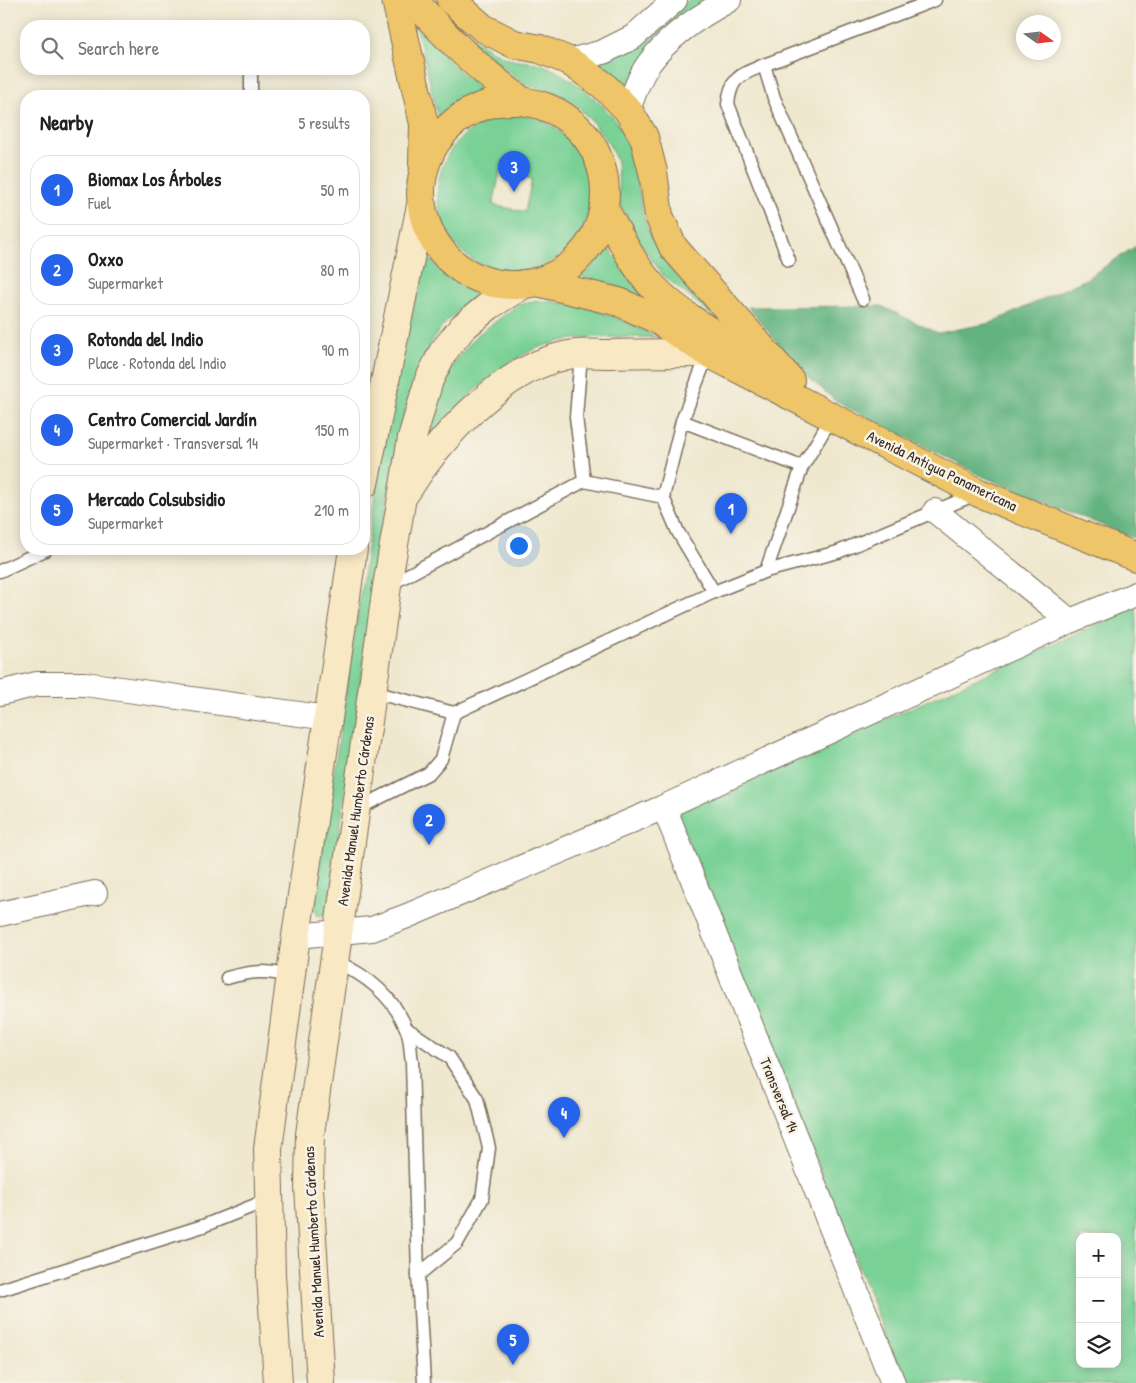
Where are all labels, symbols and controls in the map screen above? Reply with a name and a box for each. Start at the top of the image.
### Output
north arrow [1016,15,1061,60]
search box [20,20,370,75]
icon: search [38,34,66,62]
text: Search here [78,35,159,61]
text: Nearby [40,108,93,137]
text: 5 results [299,112,350,134]
pin: 3 [498,151,530,192]
text: Biomax Los Árboles [88,166,221,192]
text: 1 [54,179,60,201]
text: 50 m [321,179,349,201]
text: Fuel [88,192,111,214]
text: Oxxo [88,246,123,272]
text: 2 [53,259,61,281]
text: 80 m [320,259,349,281]
text: Supermarket [88,272,163,294]
text: Rotonda del Indio [88,326,203,352]
text: 3 [53,339,61,361]
text: 90 m [321,339,349,361]
text: Place · Rotonda del Indio [88,352,226,374]
text: Centro Comercial Jardín [88,406,257,432]
text: 4 [54,419,60,441]
text: 150 m [315,419,349,441]
street label: Avenida Antigua Panamericana [864,425,1021,516]
text: Supermarket · Transversal 14 [88,432,258,454]
text: Mercado Colsubsidio [88,486,225,512]
pin: 1 [715,493,747,534]
text: 5 [54,499,60,521]
text: 210 m [314,499,349,521]
text: Supermarket [88,512,163,534]
your location [506,533,532,559]
street label: Avenida Manuel Humberto Cárdenas [332,714,379,907]
pin: 2 [413,804,445,845]
street label: Transversal 14 [755,1054,804,1136]
pin: 4 [548,1097,580,1138]
street label: Avenida Manuel Humberto Cárdenas [298,1146,329,1338]
map controls [1076,1233,1121,1368]
button: + [1076,1233,1121,1278]
button: − [1076,1278,1121,1323]
button: layers [1076,1323,1121,1368]
pin: 5 [497,1324,529,1365]

